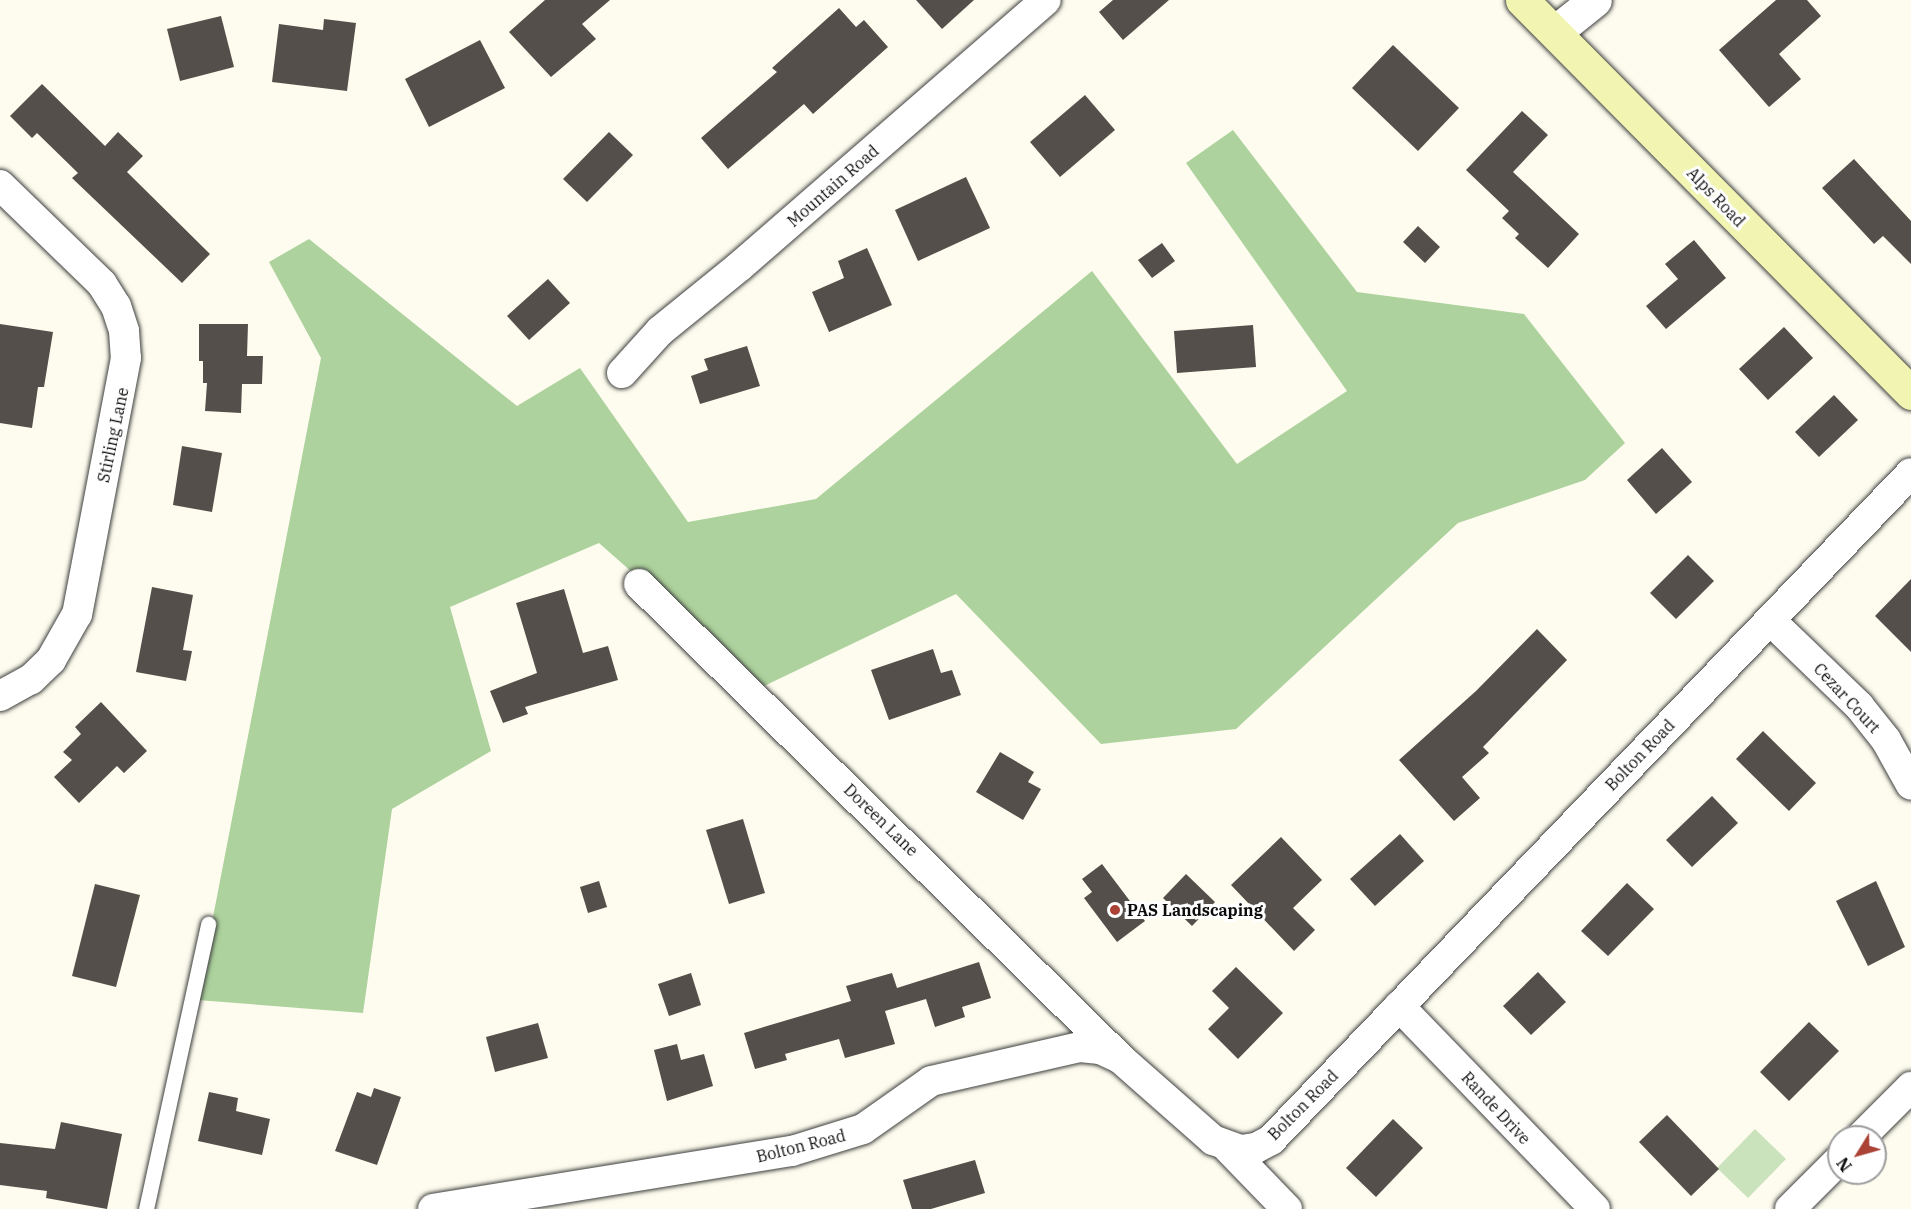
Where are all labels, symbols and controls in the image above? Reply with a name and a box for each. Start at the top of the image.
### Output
street label: Mountain Road [783,141,883,231]
street label: Alps Road [1683,163,1749,231]
street label: Stirling Lane [94,386,132,484]
street label: Cezar Court [1810,659,1884,737]
street label: Bolton Road [1601,715,1679,795]
street label: Doreen Lane [840,780,922,860]
place label: PAS Landscaping [1127,900,1263,920]
marker: PAS Landscaping [1108,903,1122,917]
street label: Bolton Road [1264,1066,1342,1144]
street label: Rande Drive [1458,1068,1534,1148]
north arrow [1827,1125,1887,1185]
street label: Bolton Road [754,1126,848,1166]
text: N [1832,1154,1856,1176]

